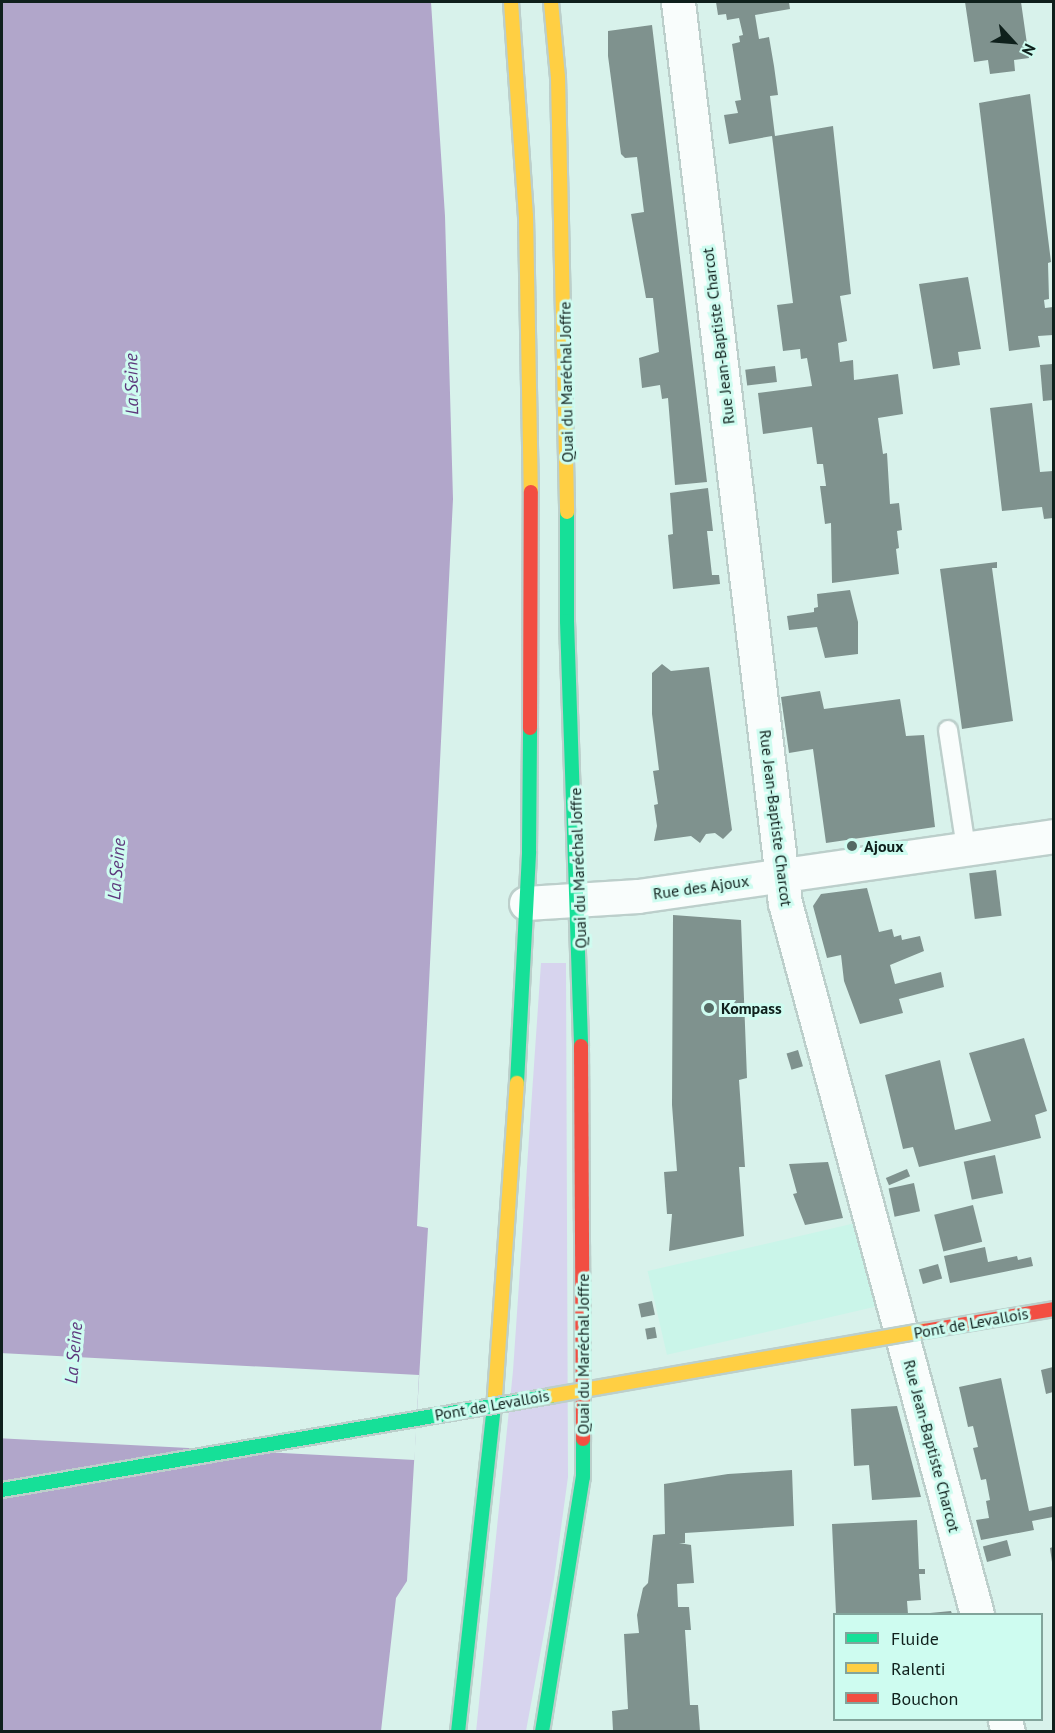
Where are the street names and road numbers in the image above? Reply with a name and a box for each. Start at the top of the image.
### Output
street label: Rue Jean-Baptiste Charcot [698,247,738,425]
street label: Quai du Maréchal Joffre [555,301,577,463]
street label: Rue Jean-Baptiste Charcot [756,729,796,907]
street label: Quai du Maréchal Joffre [566,787,590,949]
street label: Rue des Ajoux [652,871,750,903]
street label: Quai du Maréchal Joffre [573,1273,593,1435]
street label: Pont de Levallois [912,1303,1030,1343]
street label: Rue Jean-Baptiste Charcot [900,1358,964,1534]
street label: Pont de Levallois [433,1385,551,1425]

